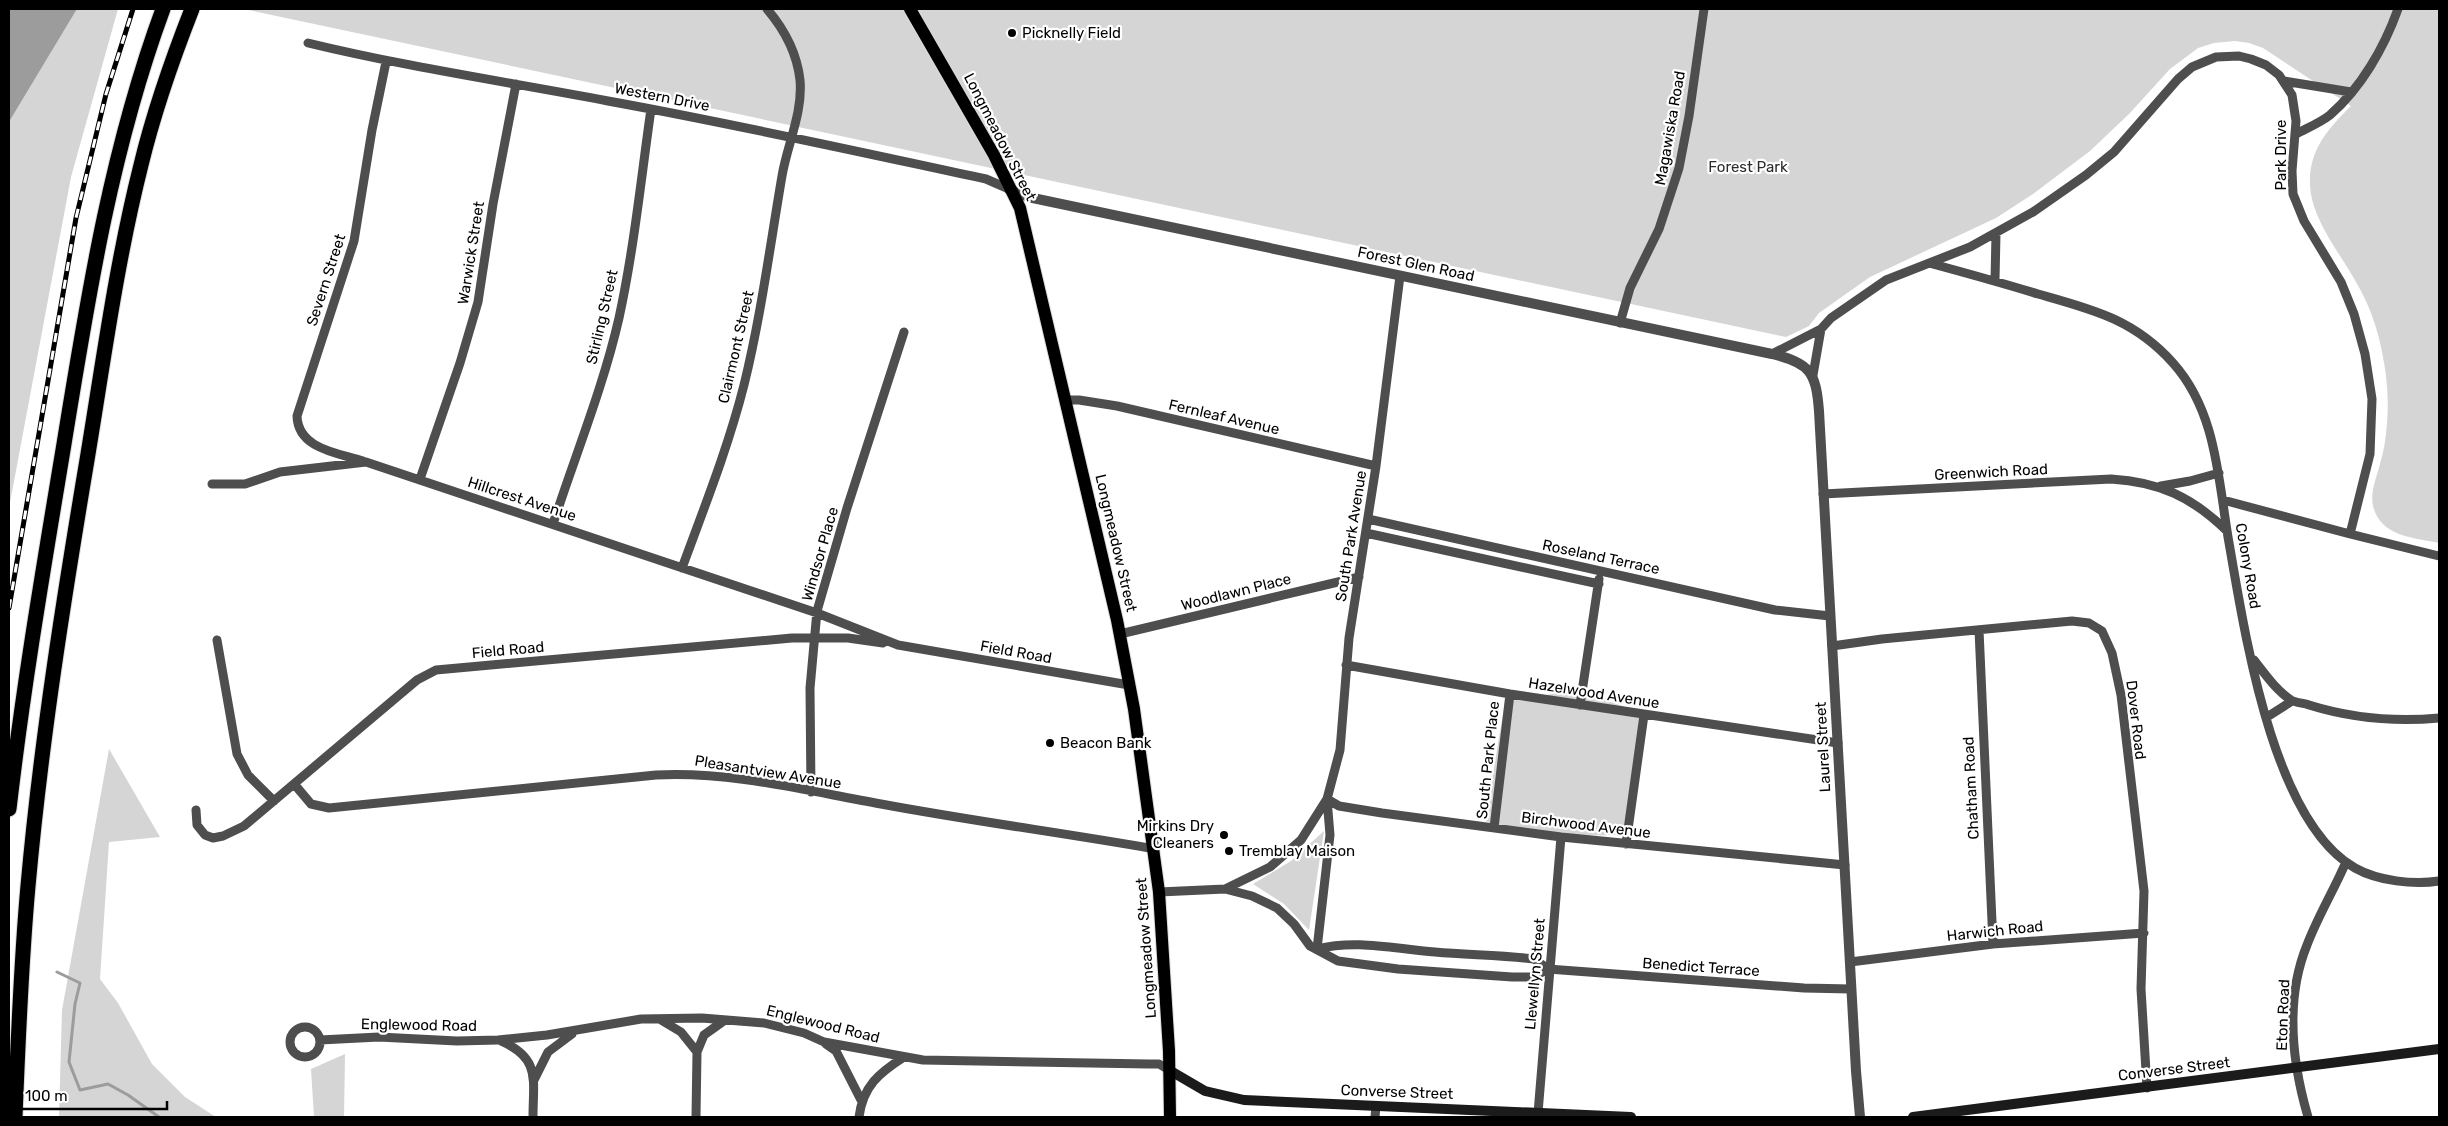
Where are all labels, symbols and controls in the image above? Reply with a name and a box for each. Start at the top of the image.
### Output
place label: Picknelly Field [1022,24,1121,42]
marker: Picknelly Field [1006,27,1018,39]
street label: Magawiska Road [1651,69,1689,187]
street label: Longmeadow Street [960,70,1040,204]
street label: Western Drive [613,79,711,115]
street label: Park Drive [2272,120,2290,190]
park label: Forest Park [1708,158,1788,176]
street label: Warwick Street [454,200,488,306]
street label: Severn Street [303,232,349,328]
street label: Forest Glen Road [1356,243,1476,285]
street label: Stirling Street [582,268,622,366]
street label: Clairmont Street [714,289,758,405]
street label: Fernleaf Avenue [1167,395,1281,439]
street label: Greenwich Road [1934,460,2048,484]
street label: South Park Avenue [1332,469,1370,603]
street label: Longmeadow Street [1091,472,1141,614]
street label: Hillcrest Avenue [465,473,579,525]
street label: Windsor Place [798,505,842,603]
street label: Colony Road [2232,522,2264,610]
street label: Roseland Terrace [1541,536,1661,578]
street label: Woodlawn Place [1179,570,1293,614]
street label: Field Road [979,637,1053,667]
street label: Field Road [471,638,545,662]
street label: Hazelwood Avenue [1527,674,1661,712]
street label: Dover Road [2122,679,2150,761]
street label: South Park Place [1473,700,1503,820]
street label: Laurel Street [1812,701,1834,793]
place label: Beacon Bank [1060,734,1152,752]
street label: Chatham Road [1959,736,1983,840]
marker: Beacon Bank [1044,737,1056,749]
street label: Pleasantview Avenue [693,752,843,792]
street label: Birchwood Avenue [1520,808,1652,842]
place label: Mirkins Dry Cleaners [1137,817,1214,852]
marker: Mirkins Dry Cleaners [1218,829,1230,841]
place label: Tremblay Maison [1239,842,1355,860]
marker: Tremblay Maison [1223,845,1235,857]
street label: Longmeadow Street [1132,877,1160,1019]
street label: Llewellyn Street [1521,917,1549,1031]
street label: Harwich Road [1946,917,2044,945]
street label: Benedict Terrace [1642,954,1760,980]
street label: Eton Road [2273,979,2293,1051]
street label: Englewood Road [764,1001,882,1047]
street label: Englewood Road [361,1015,477,1035]
street label: Converse Street [2117,1053,2231,1085]
scale bar [18,1078,166,1110]
street label: Converse Street [1340,1081,1454,1103]
text: 100 m [25,1087,67,1105]

